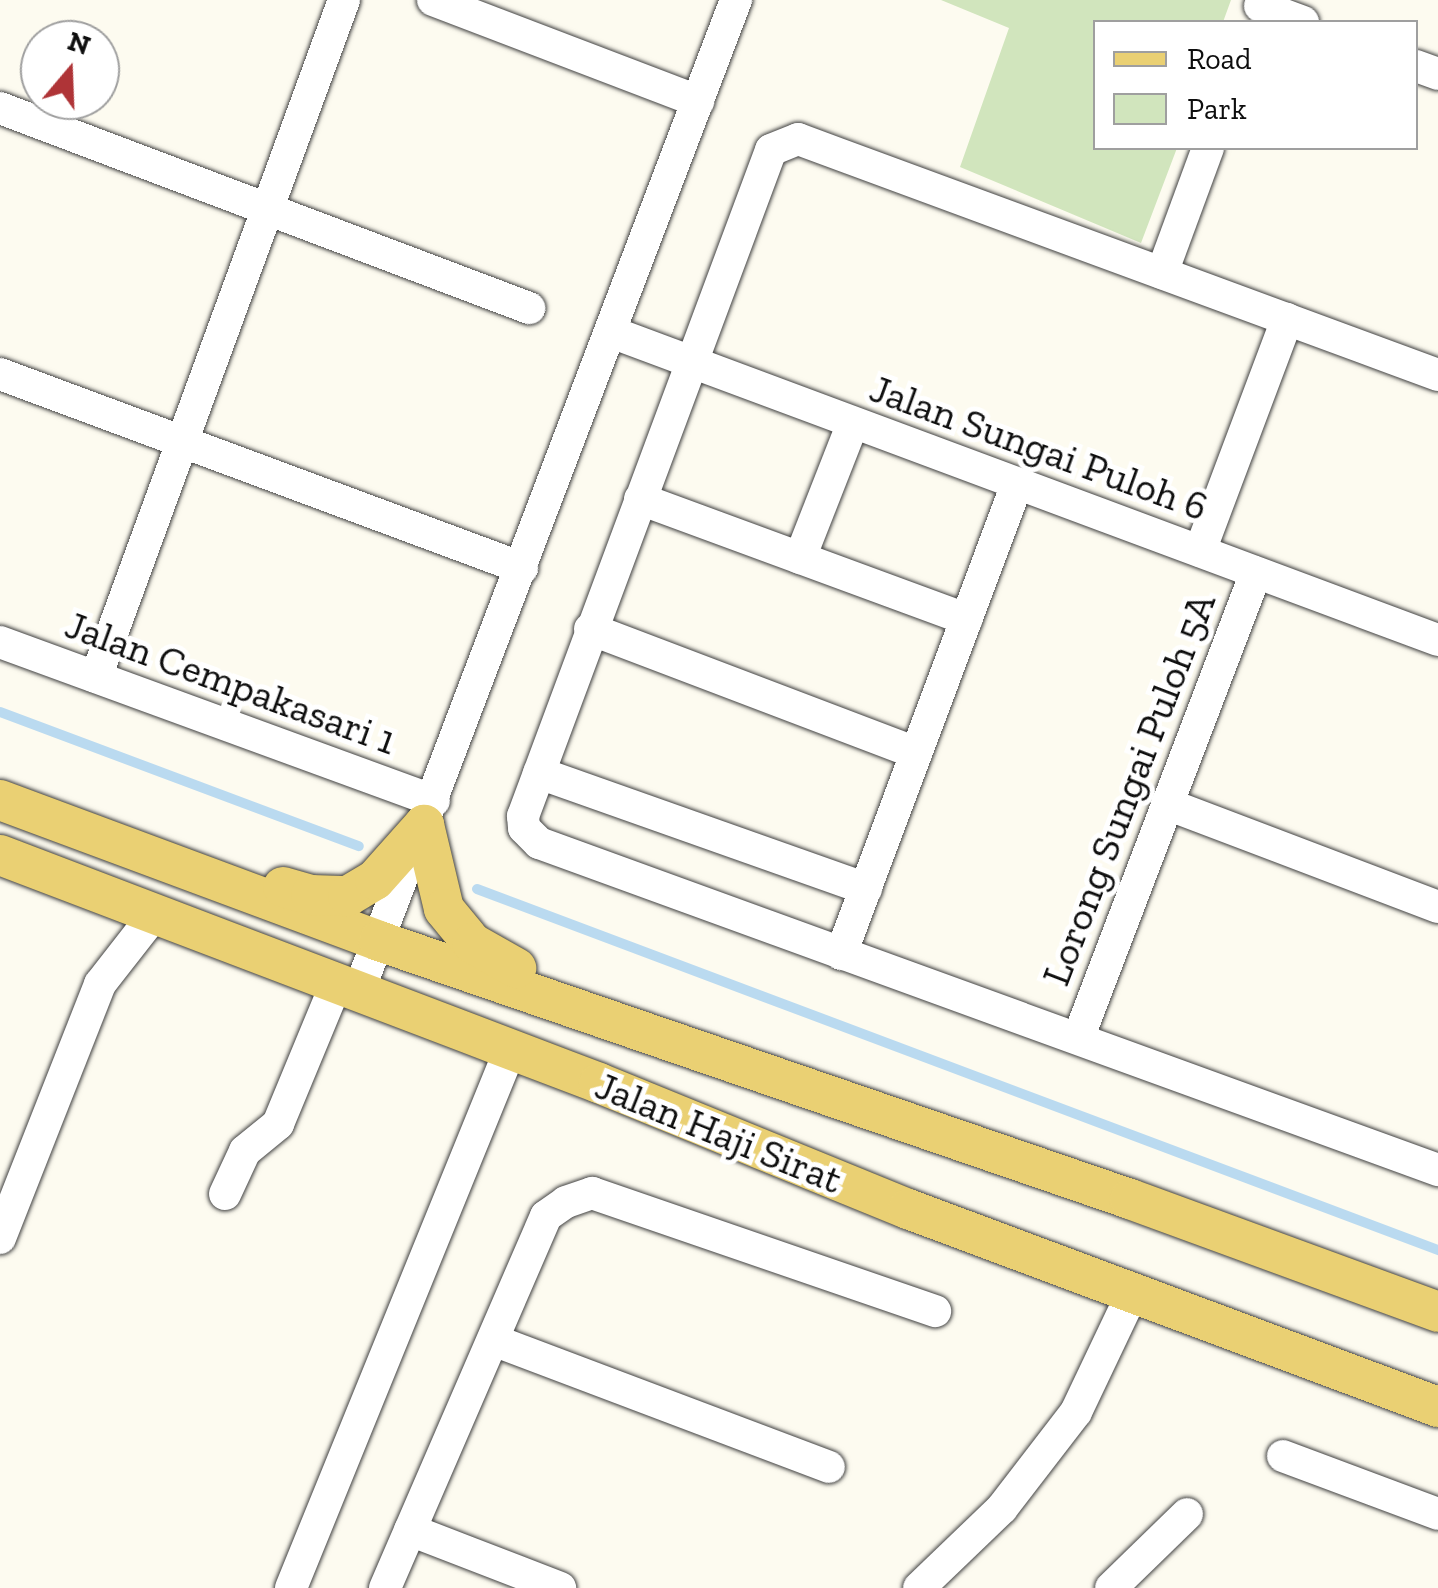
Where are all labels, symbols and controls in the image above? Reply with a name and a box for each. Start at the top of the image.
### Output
north arrow [20,20,120,120]
legend [1093,20,1418,150]
text: N [64,24,95,62]
text: Road [1187,41,1252,77]
text: Park [1187,91,1247,127]
street label: Jalan Sungai Puloh 6 [864,364,1214,530]
street label: Lorong Sungai Puloh 5A [1031,586,1225,992]
street label: Jalan Cempakasari 1 [59,600,403,764]
street label: Jalan Haji Sirat [589,1061,849,1203]

